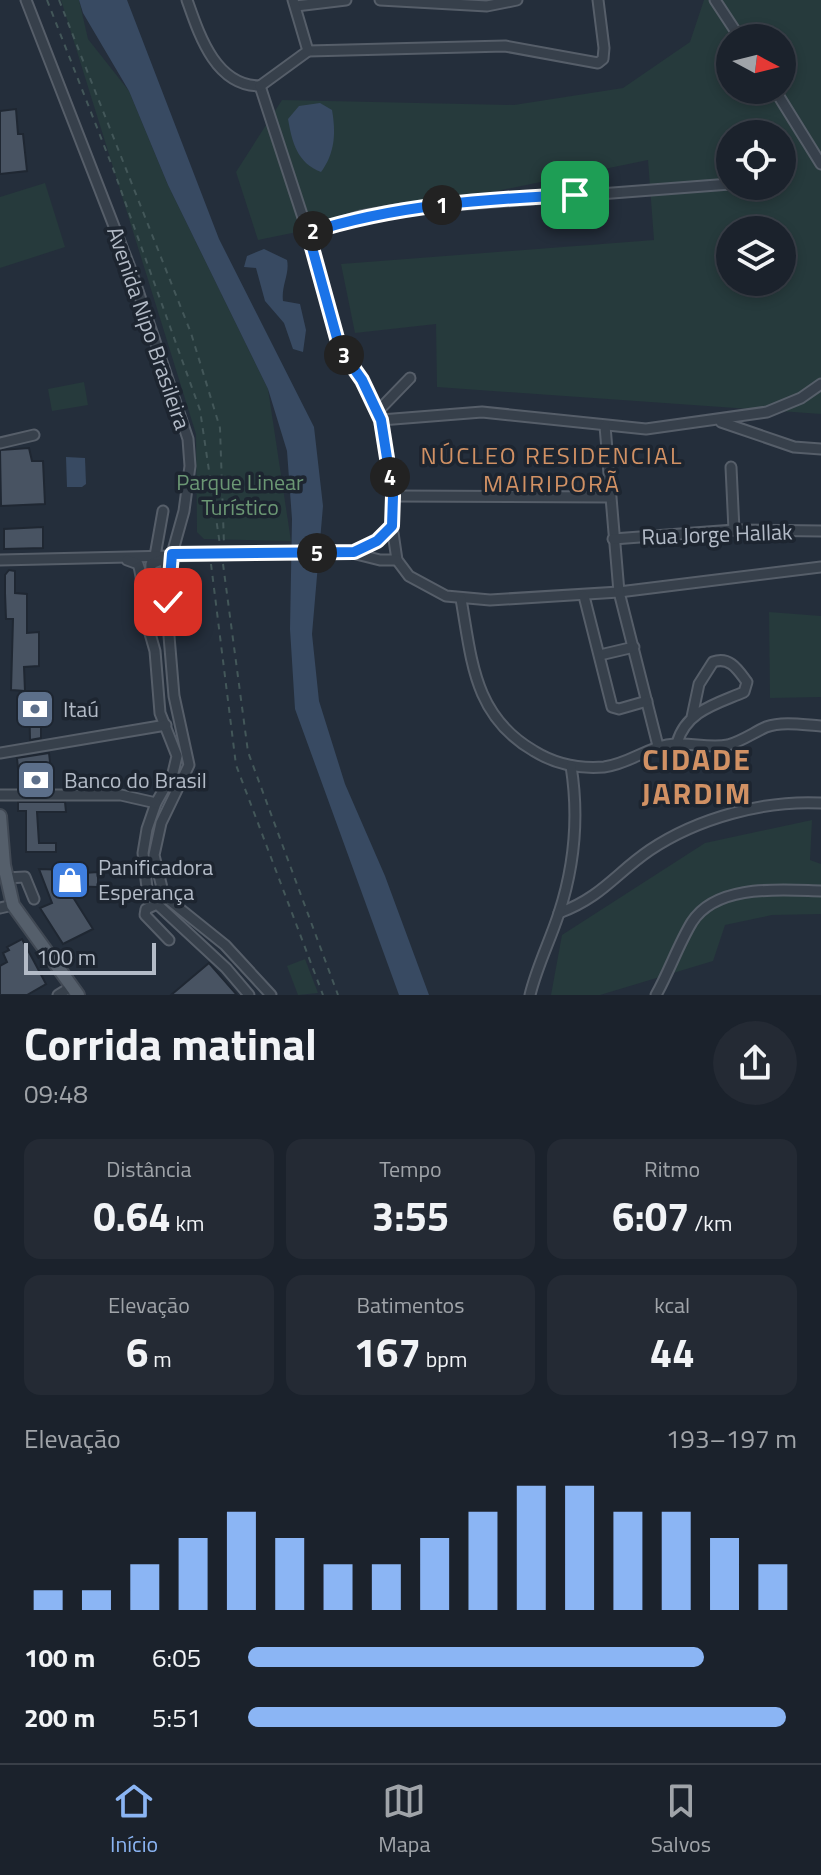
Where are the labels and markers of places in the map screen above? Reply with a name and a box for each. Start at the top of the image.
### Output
pin [541,161,609,229]
pin: 1 [422,185,462,225]
pin: 2 [293,211,333,251]
pin: 3 [324,335,364,375]
pin: 4 [370,457,410,497]
pin: 5 [297,533,337,573]
pin [134,568,202,636]
bank icon: Itaú [14,688,56,730]
place label: Itaú [63,692,99,726]
bank icon: Banco do Brasil [15,759,57,801]
place label: Banco do Brasil [64,763,207,797]
place label: Panificadora Esperança [98,850,213,909]
shop icon: Panificadora Esperança [49,859,91,901]

